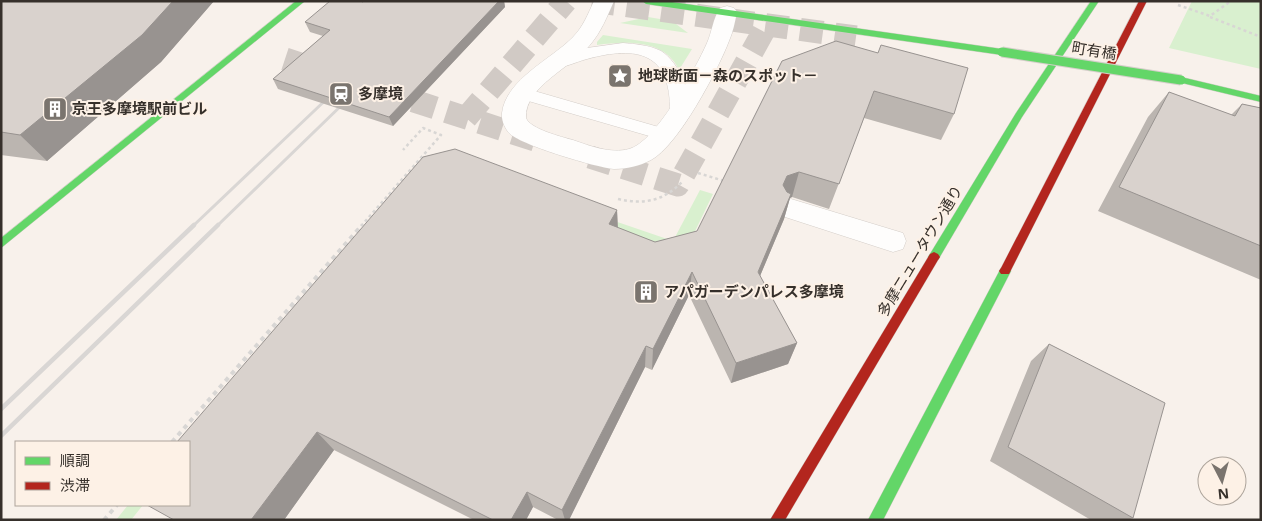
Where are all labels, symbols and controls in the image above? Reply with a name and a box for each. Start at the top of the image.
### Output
street label: 町有橋 [1070,37,1118,63]
place icon: 地球断面－森のスポット－ [607,63,633,89]
place label: 地球断面－森のスポット－ [638,65,818,85]
station icon: 多摩境 [328,81,354,107]
place label: 多摩境 [358,83,403,103]
building icon: 京王多摩境駅前ビル [42,96,68,122]
place label: 京王多摩境駅前ビル [72,98,207,118]
street label: 多摩ニュータウン通り [872,181,966,320]
building icon: アパガーデンパレス多摩境 [633,279,659,305]
place label: アパガーデンパレス多摩境 [664,281,844,301]
legend [15,441,190,506]
text: 順調 [60,450,90,470]
north arrow [1197,456,1247,506]
text: 渋滞 [60,475,90,495]
text: N [1217,484,1230,504]

